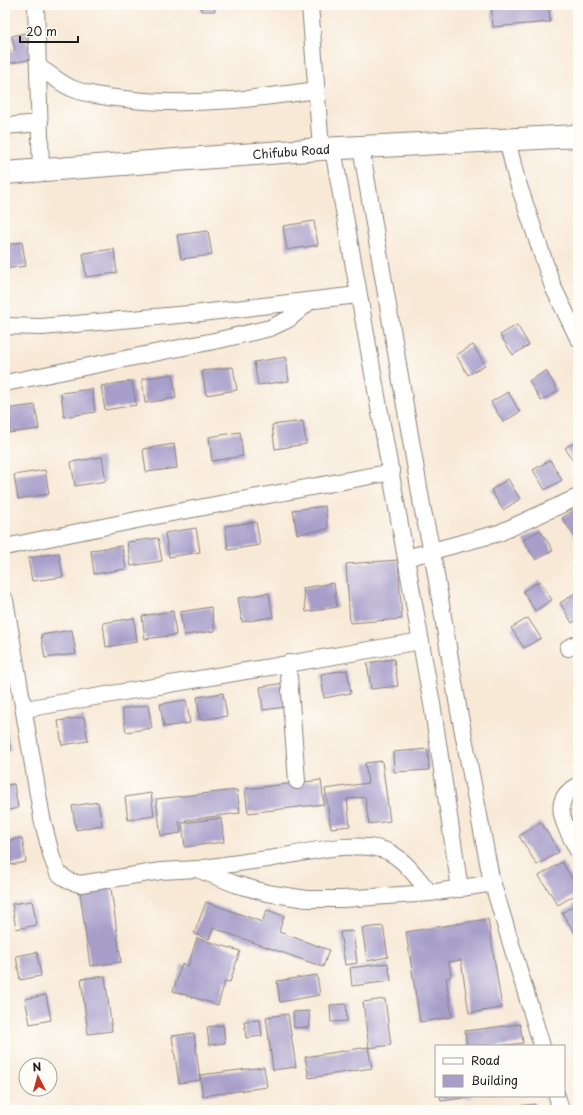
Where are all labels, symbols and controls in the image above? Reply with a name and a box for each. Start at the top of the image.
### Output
scale bar [20,18,78,44]
text: 20 m [26,22,57,40]
street label: Chifubu Road [252,140,330,163]
legend [435,1045,565,1097]
text: Road [471,1051,500,1069]
north arrow [18,1057,58,1097]
text: N [32,1058,42,1075]
text: Building [471,1071,518,1089]

